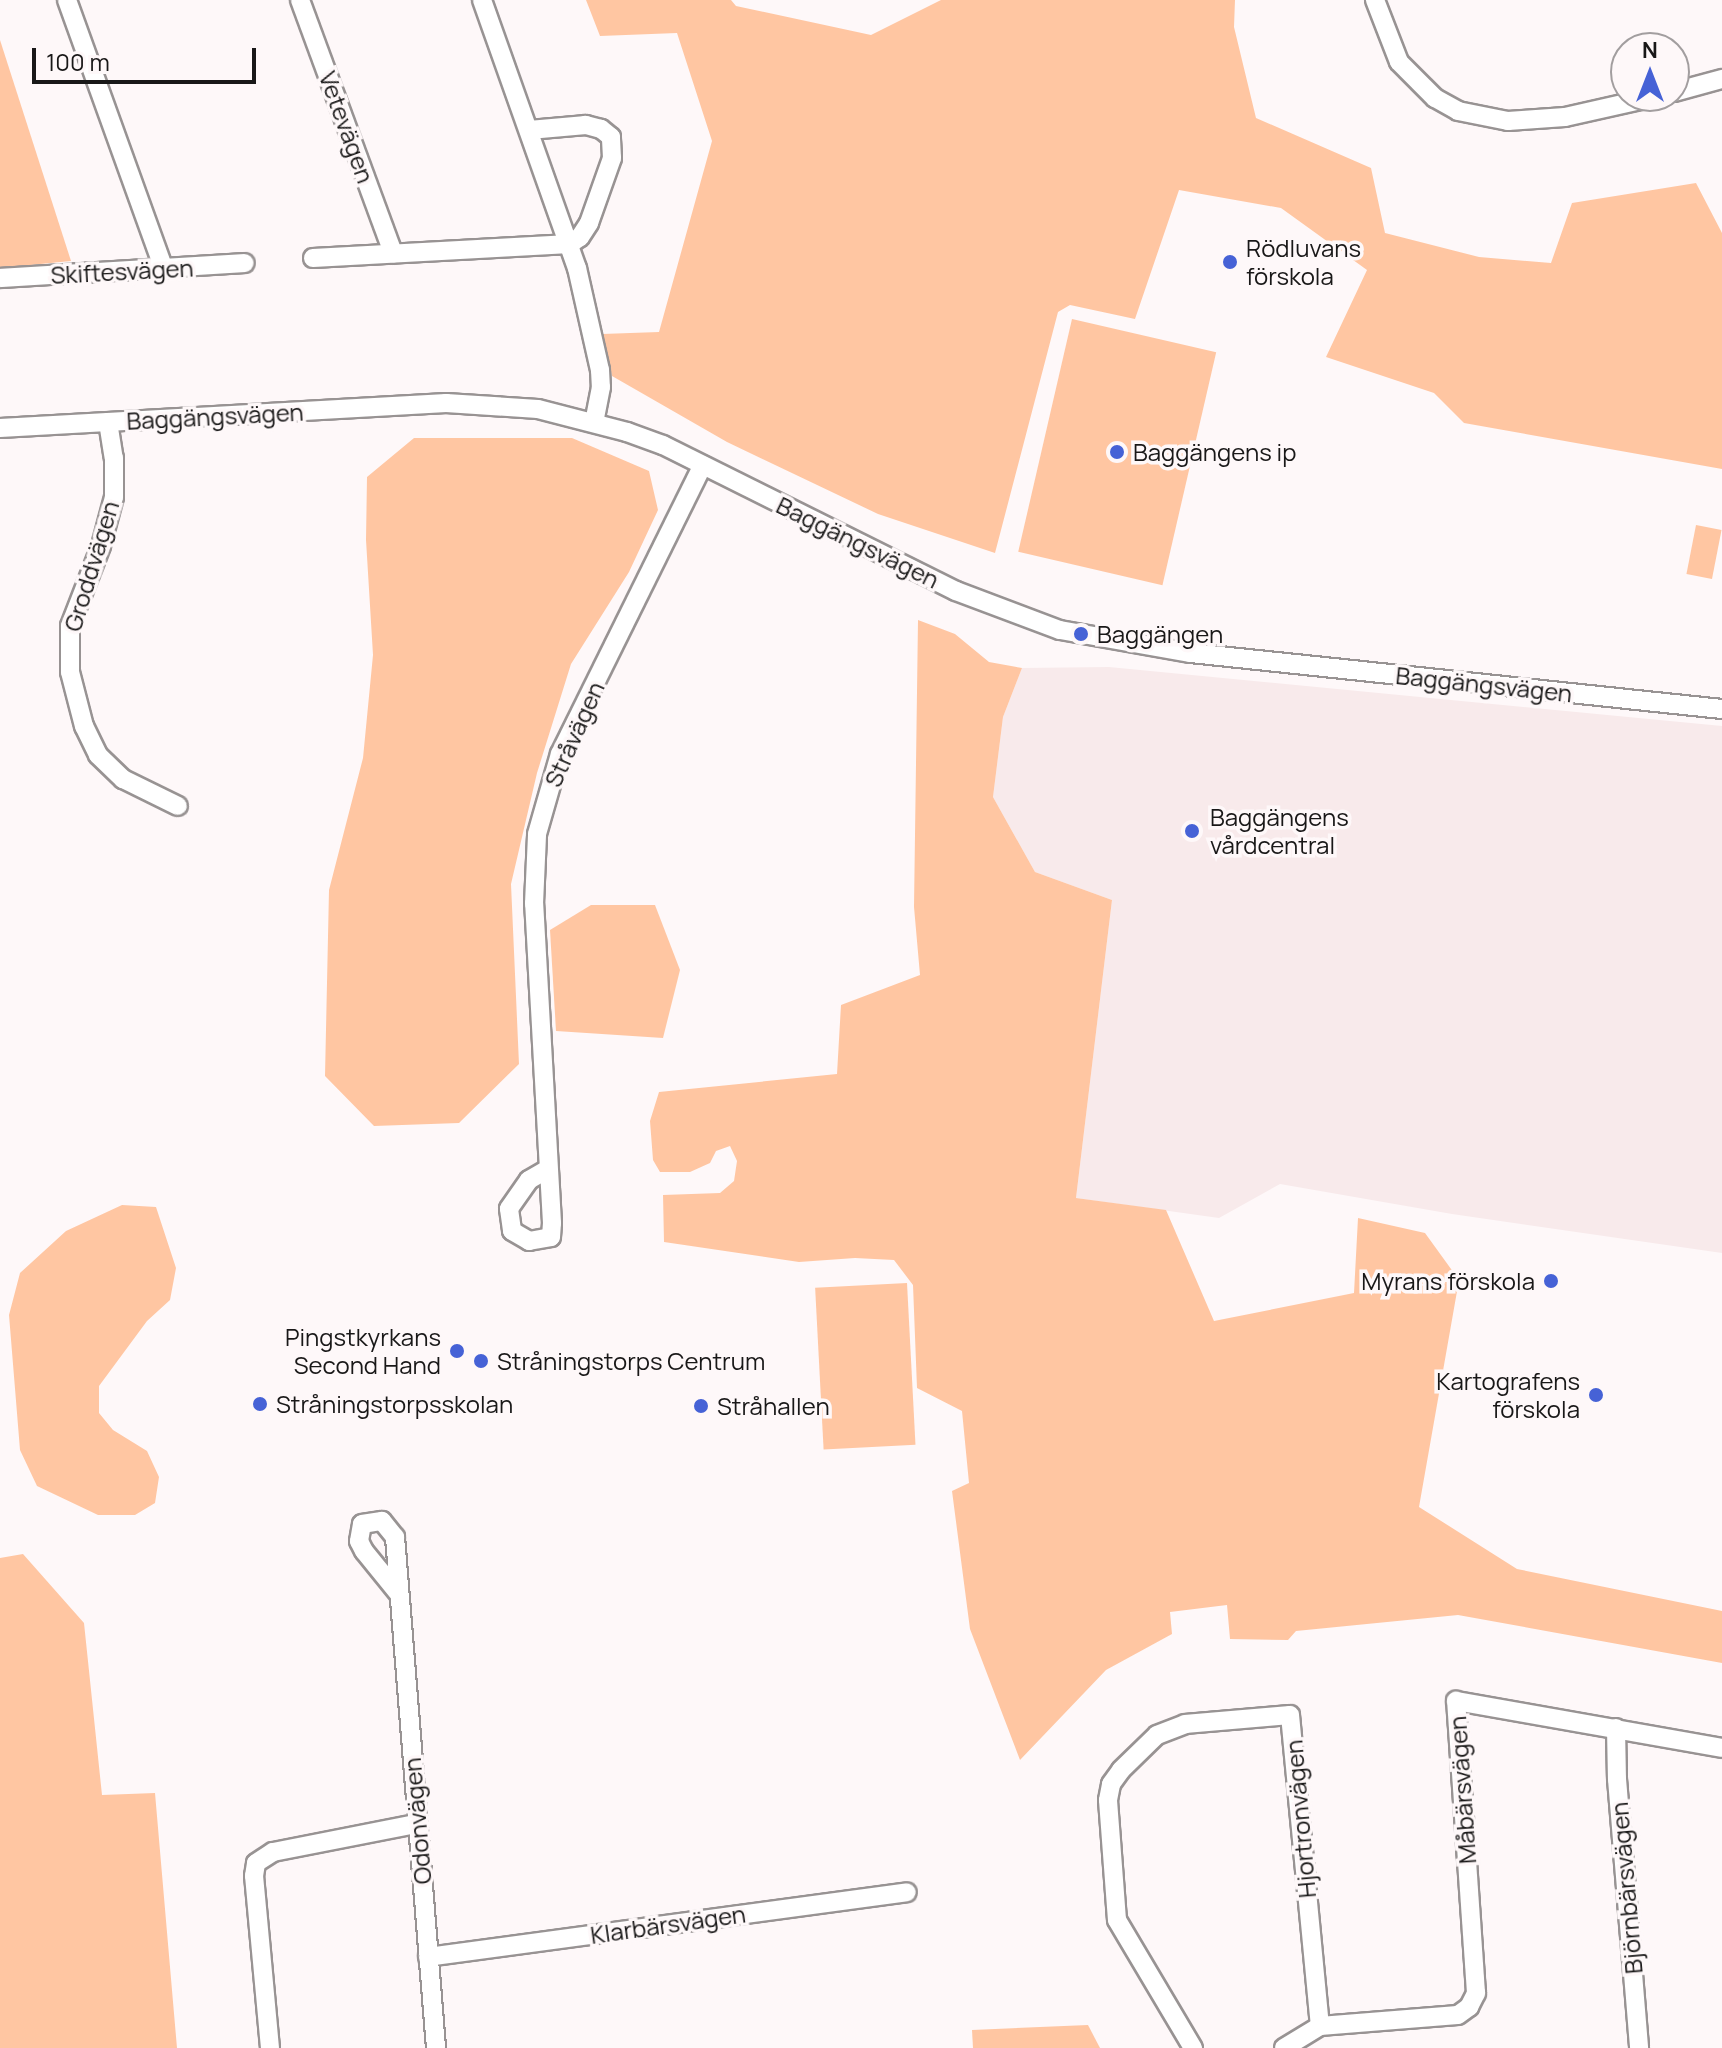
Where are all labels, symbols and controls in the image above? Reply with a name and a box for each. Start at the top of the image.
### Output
scale bar [36,32,260,82]
north arrow [1610,32,1690,112]
text: N [1642,35,1658,65]
text: 100 m [46,45,110,78]
street label: Vetevägen [314,67,380,187]
place label: Rödluvans förskola [1246,234,1361,290]
street label: Skiftesvägen [50,253,194,289]
marker: Rödluvans förskola [1221,253,1239,271]
street label: Baggängsvägen [126,397,304,435]
place label: Baggängens ip [1133,438,1296,466]
marker: Baggängens ip [1108,443,1126,461]
street label: Baggängsvägen [772,490,944,594]
street label: Groddvägen [58,497,124,635]
place label: Baggängen [1097,620,1223,648]
marker: Baggängen [1072,625,1090,643]
street label: Baggängsvägen [1394,660,1574,708]
street label: Stråvägen [538,677,610,791]
place label: Baggängens vårdcentral [1210,803,1349,859]
marker: Baggängens vårdcentral [1181,820,1203,842]
place label: Myrans förskola [1361,1267,1535,1295]
marker: Myrans förskola [1542,1272,1560,1290]
place label: Pingstkyrkans Second Hand [285,1323,441,1379]
marker: Pingstkyrkans Second Hand [448,1342,466,1360]
place label: Stråningstorps Centrum [497,1347,765,1375]
marker: Stråningstorps Centrum [472,1352,490,1370]
place label: Kartografens förskola [1436,1367,1580,1423]
marker: Kartografens förskola [1587,1386,1605,1404]
place label: Stråningstorpsskolan [276,1390,513,1418]
place label: Stråhallen [717,1392,830,1420]
marker: Stråningstorpsskolan [251,1395,269,1413]
marker: Stråhallen [692,1397,710,1415]
street label: Måbärsvägen [1442,1715,1482,1865]
street label: Hjortronvägen [1279,1739,1321,1899]
street label: Odonvägen [397,1757,437,1885]
street label: Björnbärsvägen [1604,1801,1648,1975]
street label: Klarbärsvägen [588,1899,748,1949]

